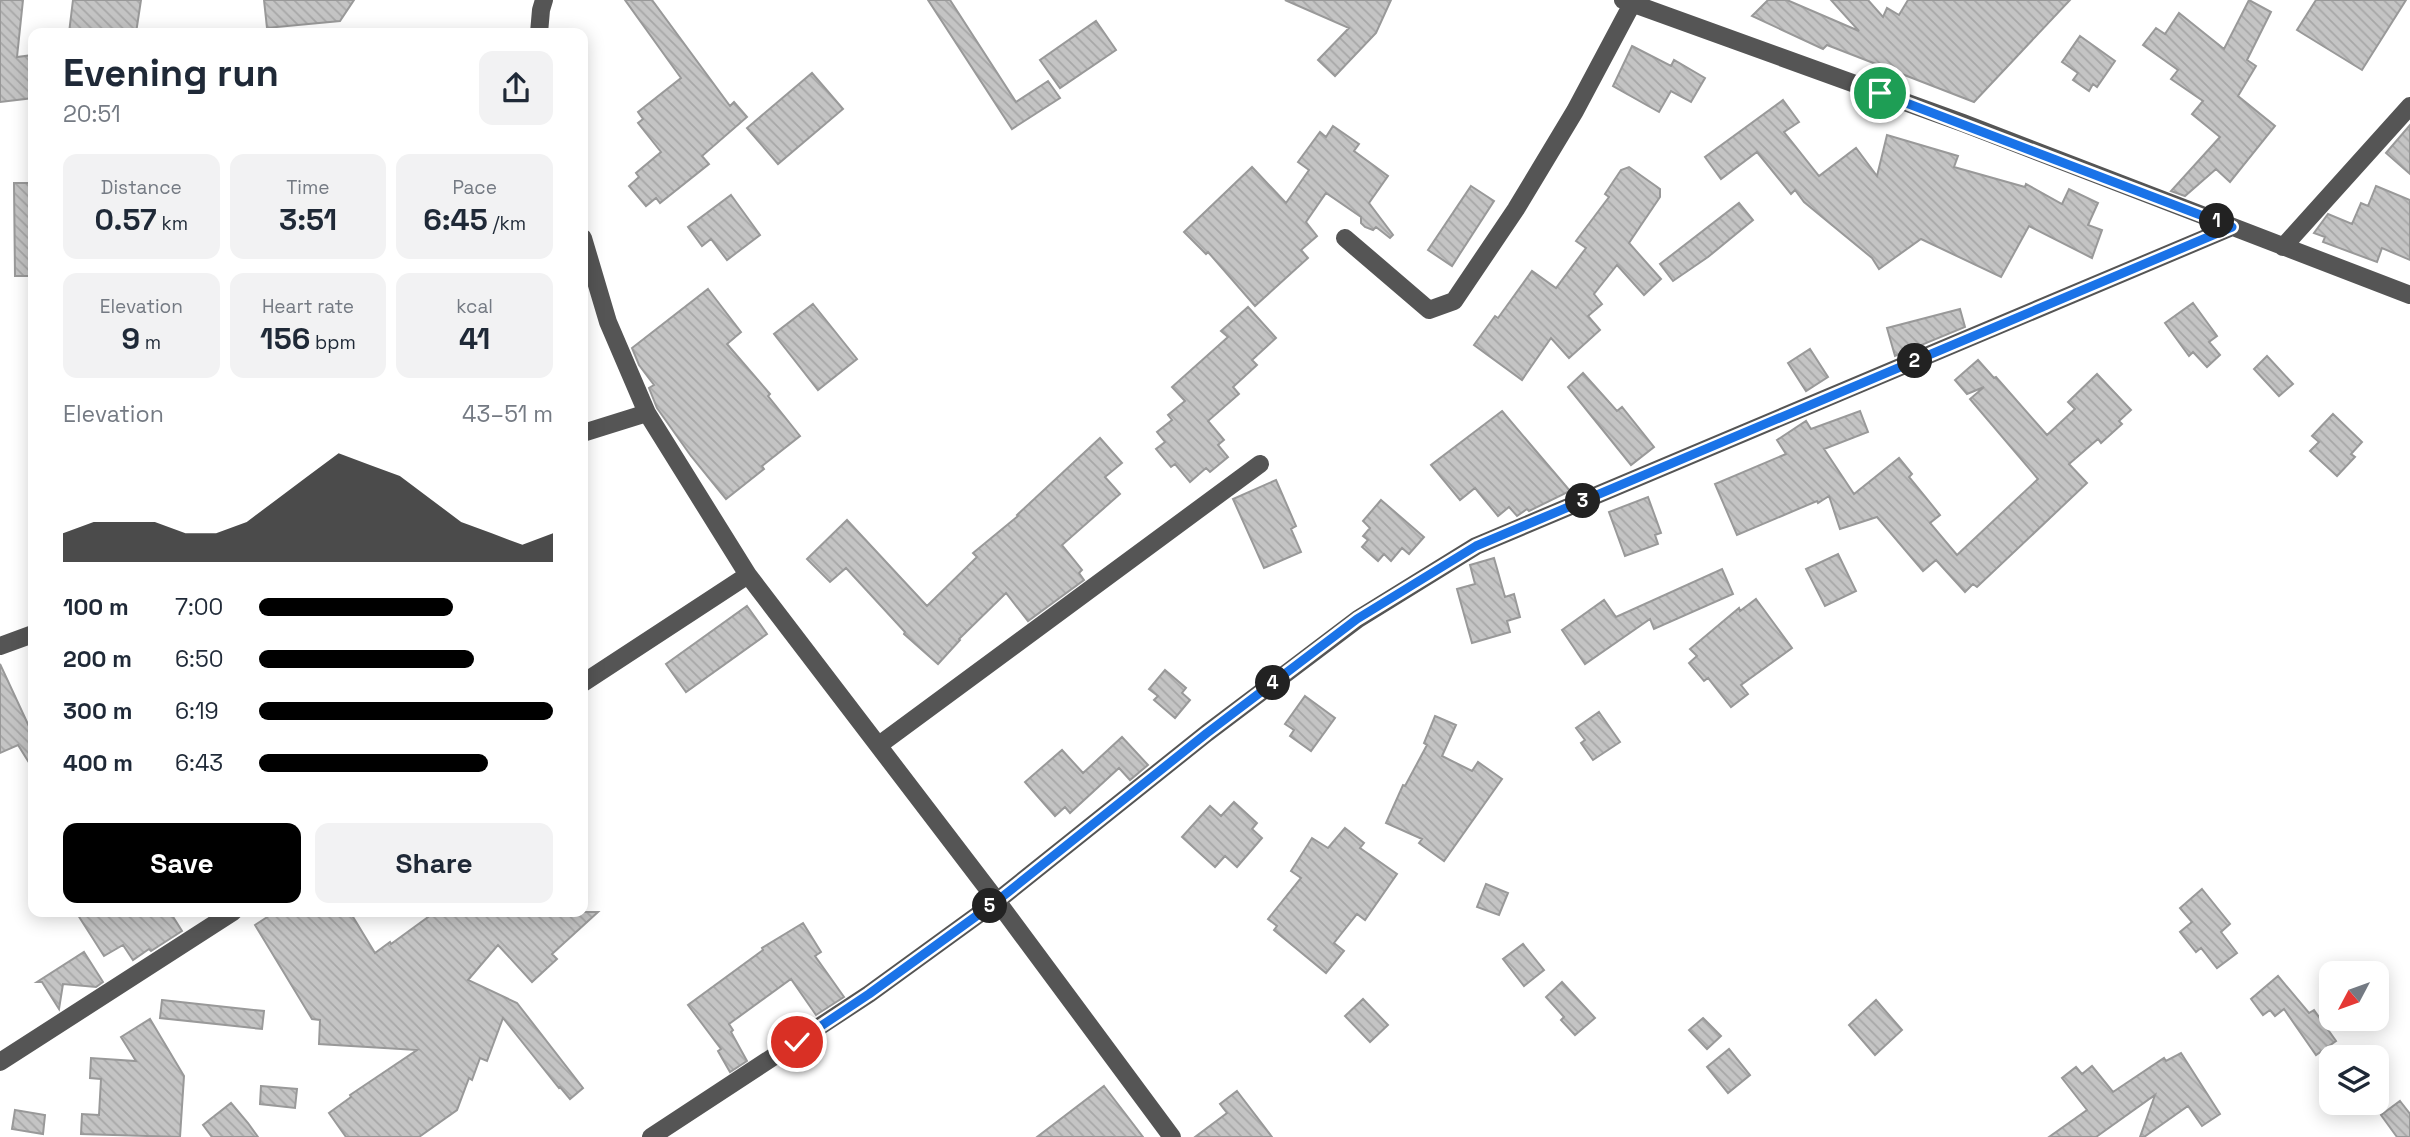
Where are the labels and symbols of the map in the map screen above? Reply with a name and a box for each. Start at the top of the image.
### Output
pin [1850,63,1910,123]
pin: 1 [2200,204,2234,238]
pin: 2 [1898,344,1932,378]
pin: 3 [1566,484,1600,518]
pin: 4 [1256,666,1290,700]
pin: 5 [972,888,1007,923]
north arrow [2319,961,2389,1031]
pin [767,1012,827,1072]

